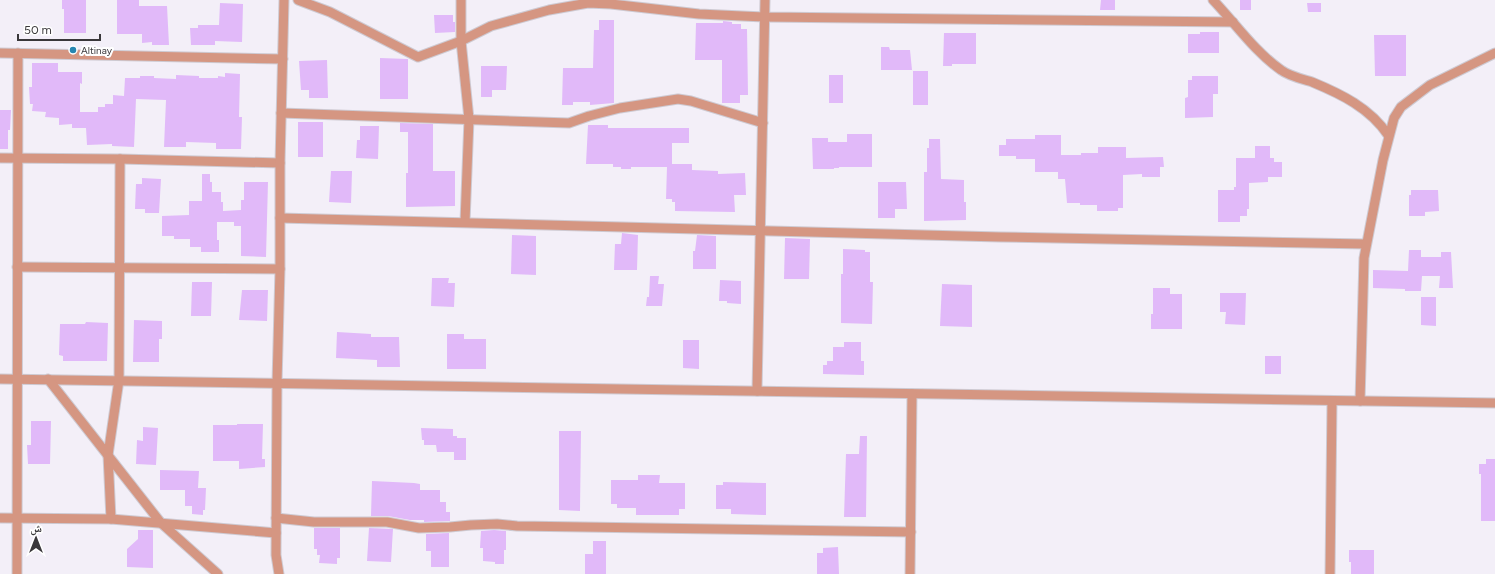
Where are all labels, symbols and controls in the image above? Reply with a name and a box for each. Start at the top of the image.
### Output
scale bar [18,16,100,42]
text: 50 m [24,23,52,37]
place label: Altinay [81,44,113,57]
marker: Altinay [68,45,78,55]
north arrow [16,518,56,558]
text: ش [30,522,42,536]

